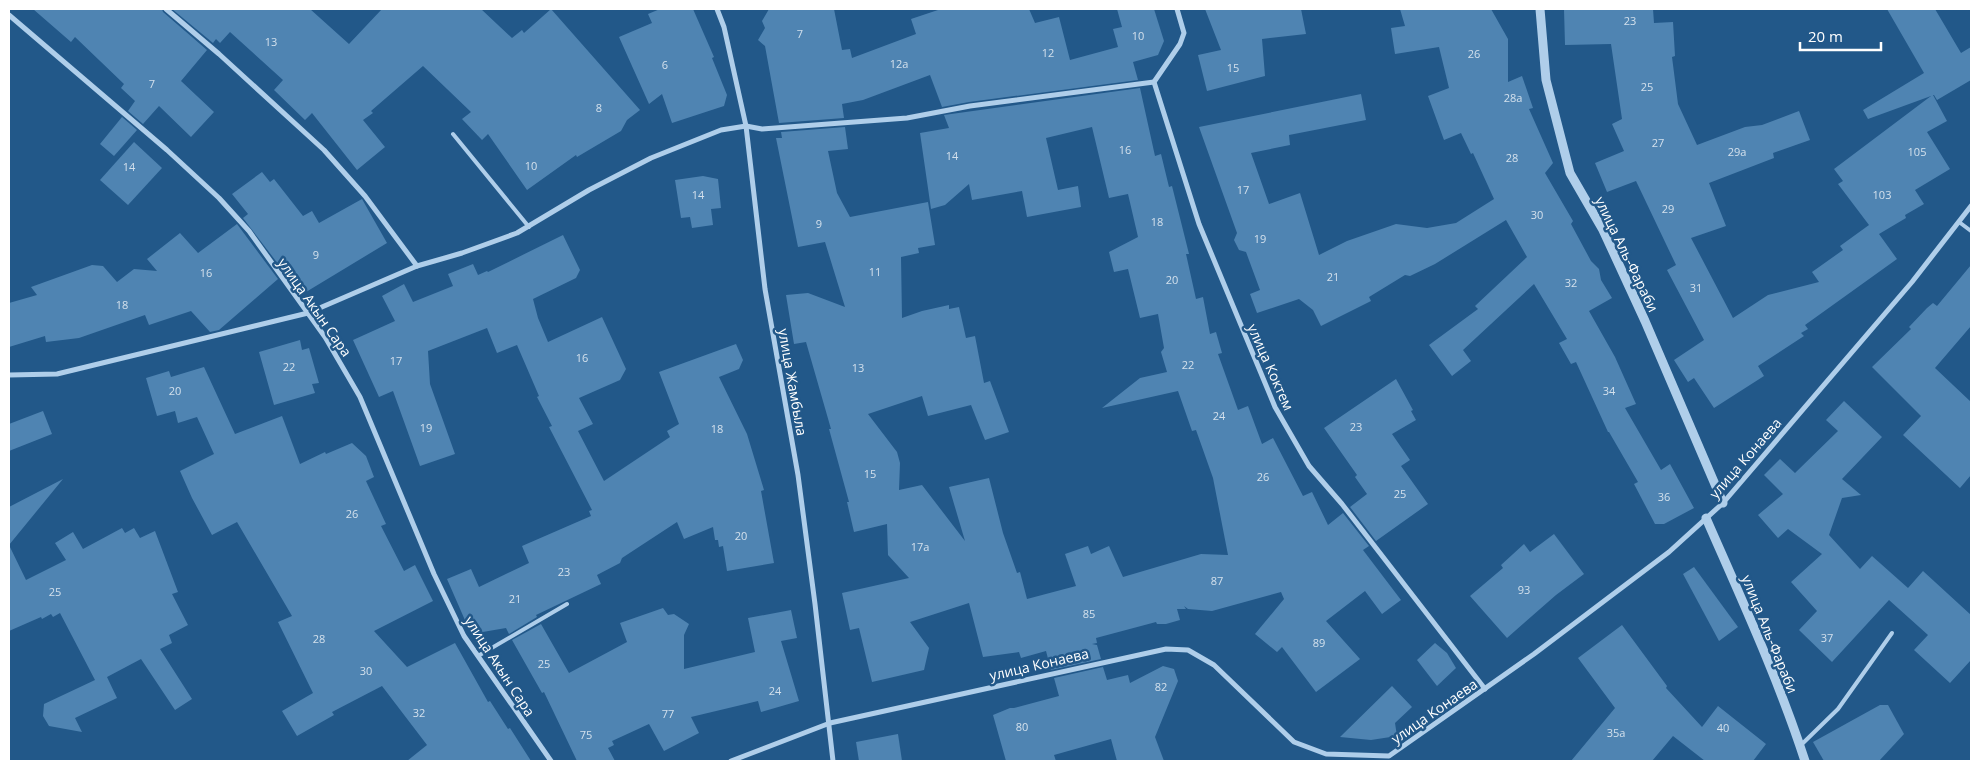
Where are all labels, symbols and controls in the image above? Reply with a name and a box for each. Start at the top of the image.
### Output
house number: 23 [1624,13,1636,28]
scale bar [1800,20,1881,52]
house number: 7 [797,26,803,41]
text: 20 m [1808,26,1843,46]
house number: 10 [1132,28,1144,43]
house number: 13 [265,34,277,49]
house number: 12 [1042,45,1054,60]
house number: 26 [1468,46,1480,61]
house number: 12а [890,56,908,71]
house number: 6 [662,57,668,72]
house number: 15 [1227,60,1239,75]
house number: 7 [149,76,155,91]
house number: 25 [1641,79,1653,94]
house number: 28а [1504,90,1522,105]
house number: 8 [596,100,602,115]
house number: 27 [1652,135,1664,150]
house number: 16 [1119,142,1131,157]
house number: 29а [1728,144,1746,159]
house number: 105 [1908,144,1926,159]
house number: 14 [946,148,959,163]
house number: 28 [1506,150,1518,165]
house number: 10 [525,158,537,173]
house number: 14 [123,159,136,174]
house number: 17 [1237,182,1249,197]
house number: 14 [692,187,705,202]
house number: 103 [1873,187,1891,202]
street label: улица Аль-Фараби [1591,193,1663,315]
house number: 29 [1662,201,1674,216]
house number: 30 [1531,207,1543,222]
house number: 18 [1151,214,1163,229]
house number: 9 [816,216,822,231]
house number: 19 [1254,231,1266,246]
house number: 9 [313,247,319,262]
street label: улица Акын Сара [274,254,356,360]
house number: 11 [869,264,881,279]
house number: 16 [200,265,212,280]
house number: 21 [1327,269,1339,284]
house number: 20 [1166,272,1178,287]
house number: 32 [1565,275,1577,290]
house number: 31 [1690,280,1702,295]
house number: 18 [116,297,128,312]
street label: улица Коктем [1243,321,1299,413]
street label: улица Жамбыла [774,327,812,437]
house number: 16 [576,350,588,365]
house number: 17 [390,353,402,368]
house number: 22 [1182,357,1194,372]
house number: 22 [283,359,295,374]
house number: 13 [852,360,864,375]
house number: 20 [169,383,181,398]
house number: 34 [1603,383,1616,398]
house number: 24 [1213,408,1226,423]
street label: улица Конаева [1705,414,1785,502]
house number: 23 [1350,419,1362,434]
house number: 19 [420,420,432,435]
house number: 18 [711,421,723,436]
house number: 15 [864,466,876,481]
house number: 26 [1257,469,1269,484]
house number: 25 [1394,486,1406,501]
house number: 36 [1658,489,1670,504]
house number: 26 [346,506,358,521]
house number: 20 [735,528,747,543]
house number: 17а [911,539,929,554]
house number: 23 [558,564,570,579]
street label: улица Аль-Фараби [1738,572,1802,696]
house number: 87 [1211,573,1223,588]
house number: 93 [1518,582,1530,597]
house number: 25 [49,584,61,599]
house number: 21 [509,591,521,606]
house number: 85 [1083,606,1095,621]
street label: улица Акын Сара [460,612,540,720]
house number: 37 [1821,630,1833,645]
house number: 28 [313,631,325,646]
house number: 89 [1313,635,1325,650]
street label: улица Конаева [987,643,1091,685]
house number: 25 [538,656,550,671]
house number: 30 [360,663,372,678]
street label: улица Конаева [1387,674,1481,748]
house number: 82 [1155,679,1167,694]
house number: 24 [769,683,782,698]
house number: 32 [413,705,425,720]
house number: 77 [662,706,674,721]
house number: 80 [1016,719,1028,734]
house number: 40 [1717,720,1729,735]
house number: 35а [1607,725,1625,740]
house number: 75 [580,727,592,742]

